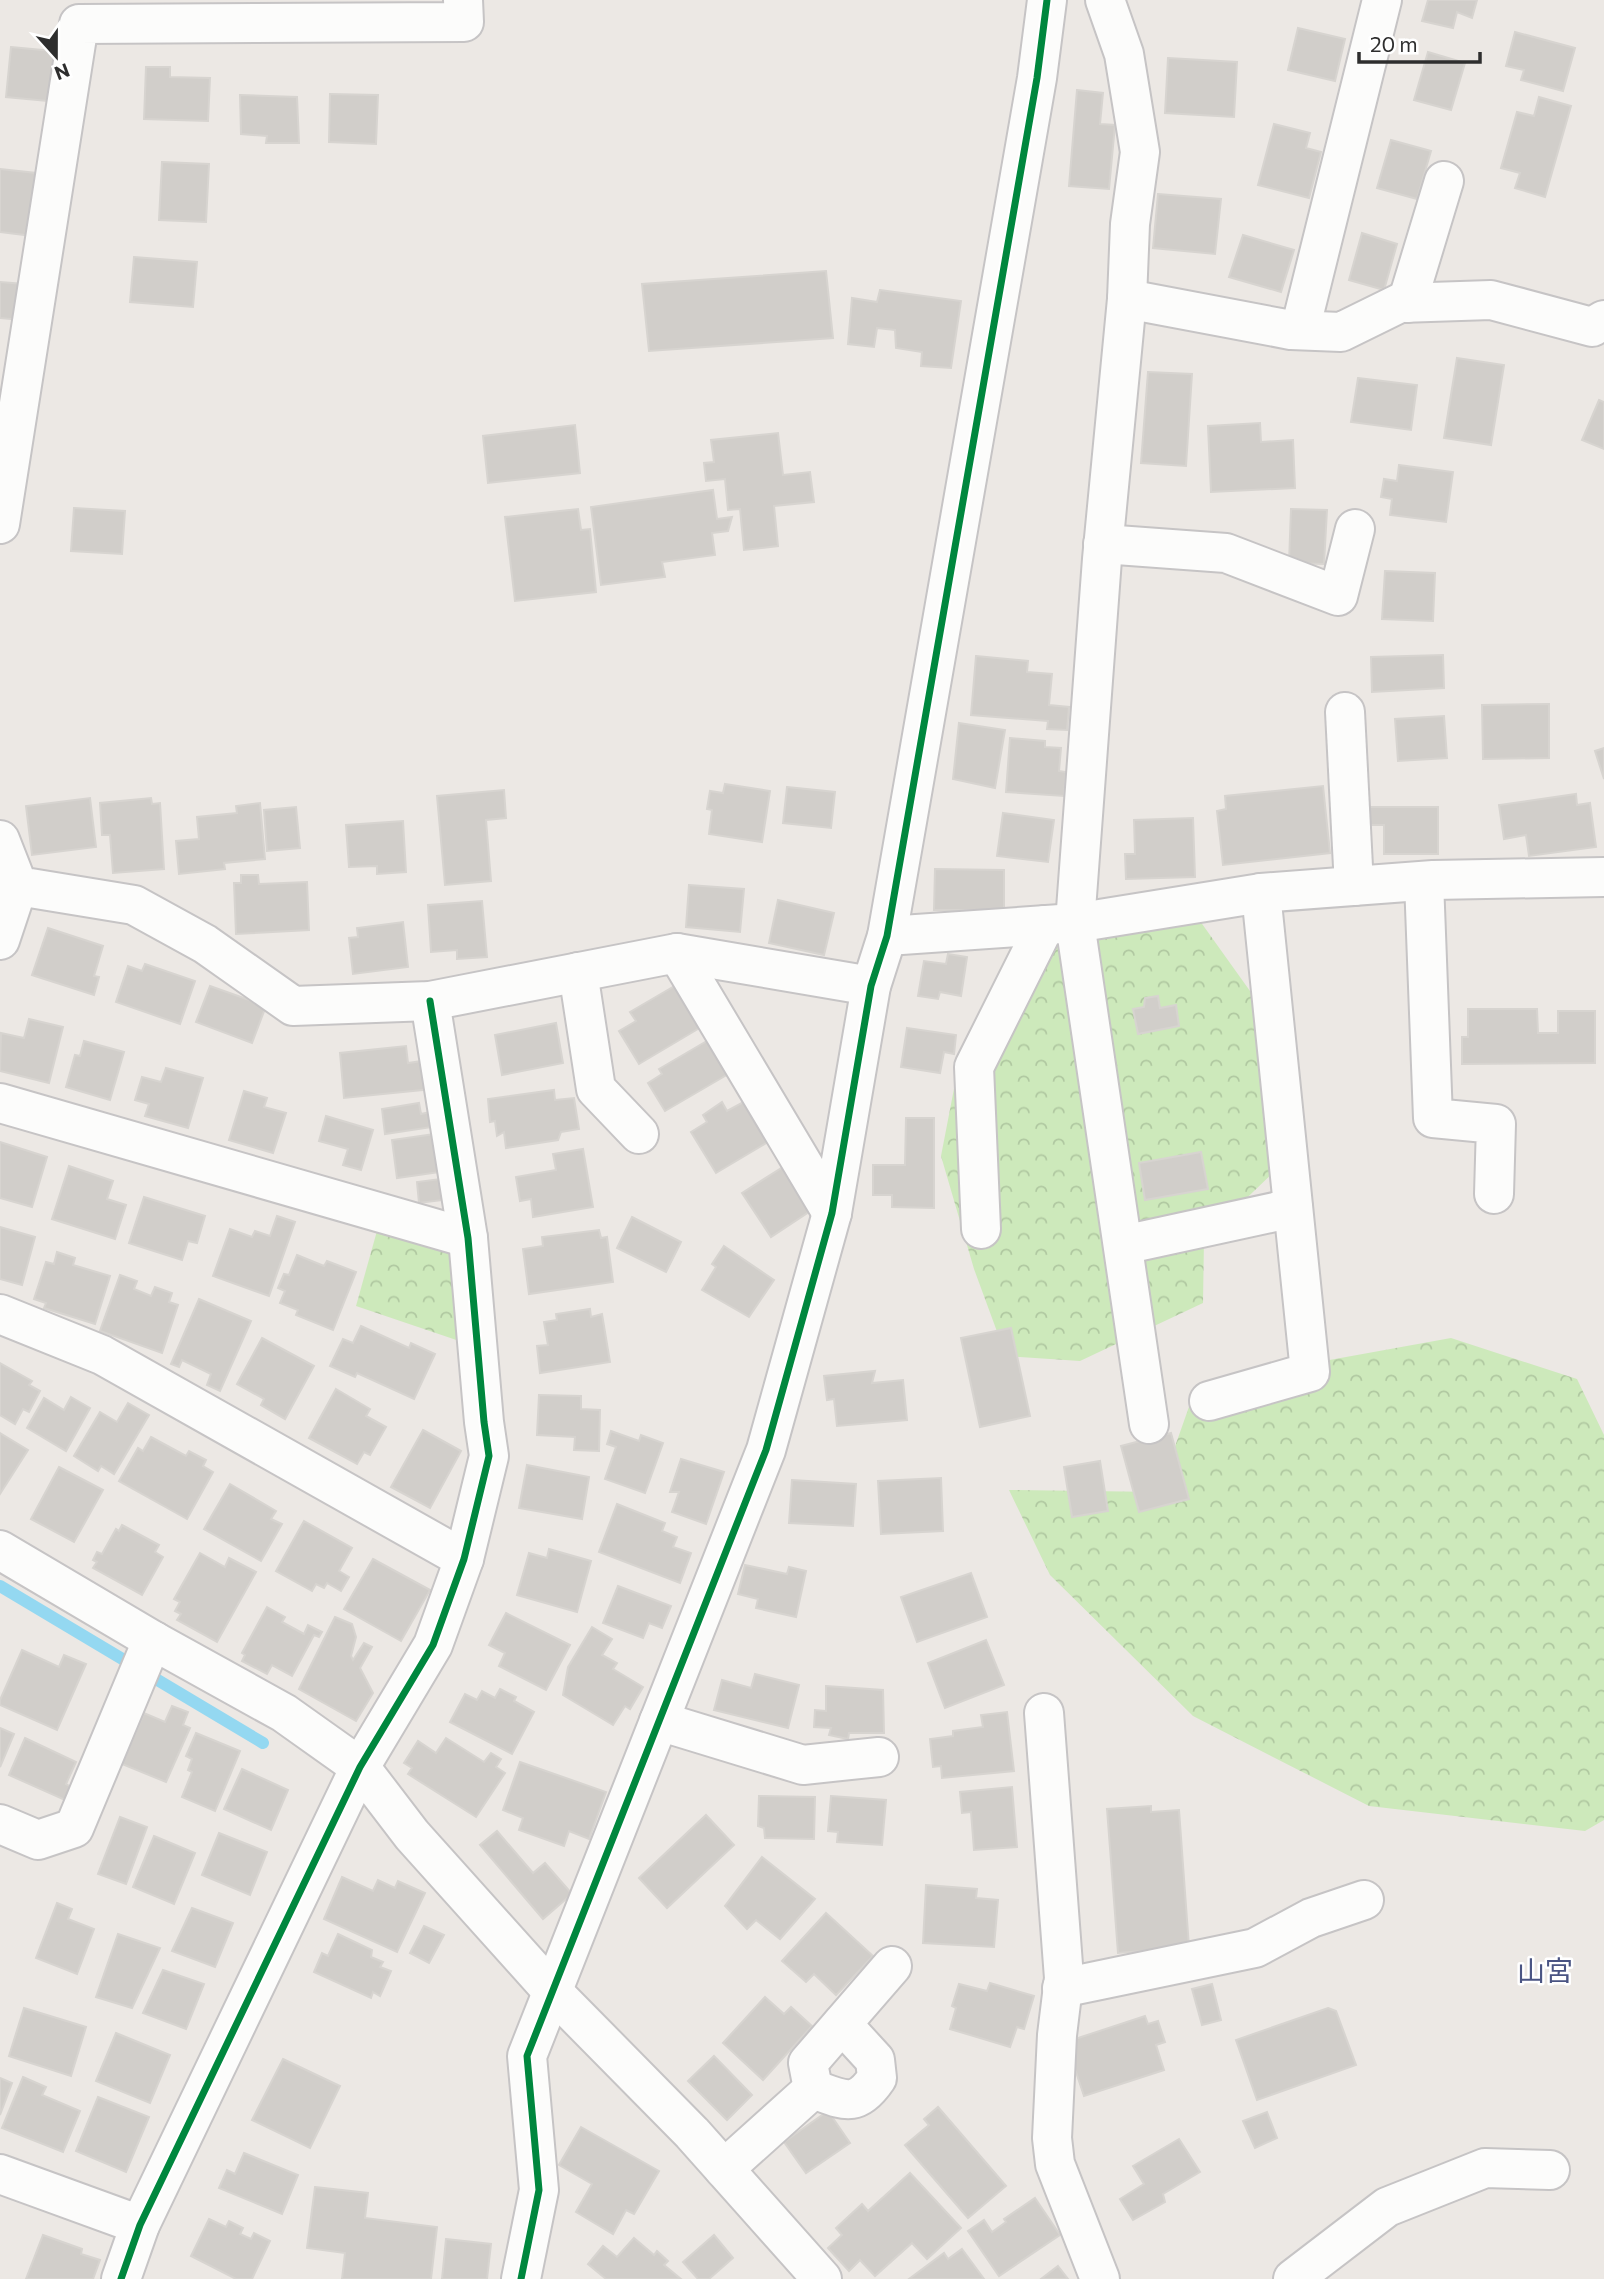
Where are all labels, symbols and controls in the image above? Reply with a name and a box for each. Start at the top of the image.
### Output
north arrow [21,21,91,91]
scale bar [1359,21,1480,65]
text: 20 m [1370,31,1418,56]
text: N [51,59,73,86]
district label: 山宮 [1517,1953,1573,1987]

